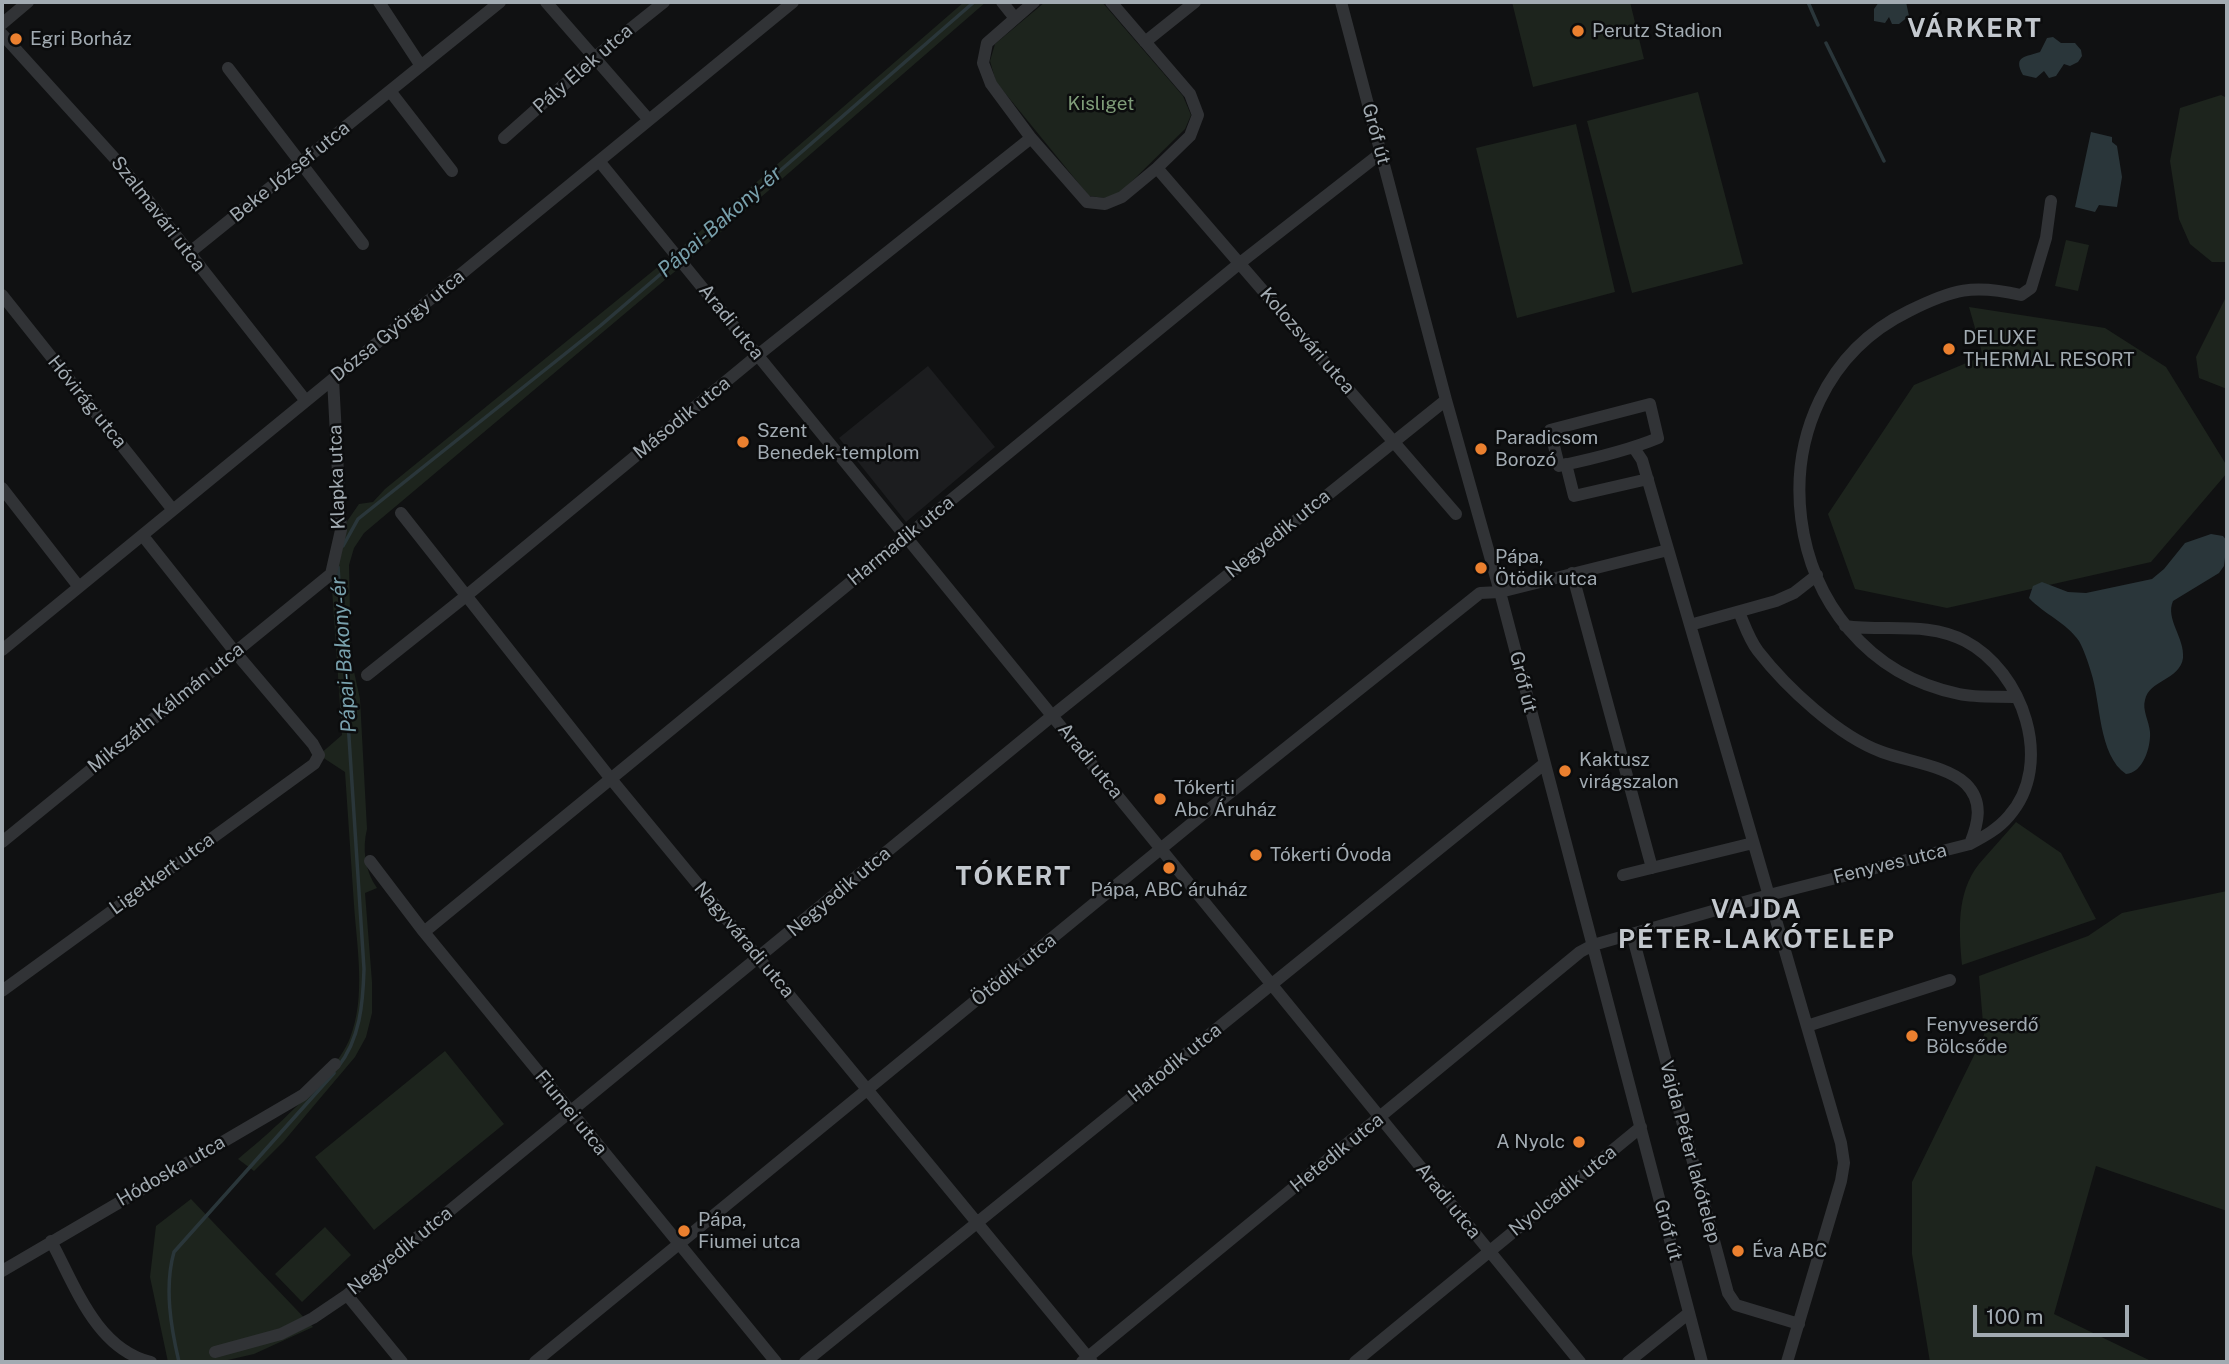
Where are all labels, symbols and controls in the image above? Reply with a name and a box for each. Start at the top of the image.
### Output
district label: VÁRKERT [1908,13,2042,45]
street label: Pály Elek utca [529,20,637,118]
place label: Perutz Stadion [1592,20,1722,42]
marker: Perutz Stadion [1570,23,1586,39]
place label: Egri Borház [30,28,132,50]
marker: Egri Borház [8,31,24,47]
park label: Kisliget [1068,93,1134,115]
street label: Gróf út [1357,101,1395,167]
street label: Beke József utca [226,117,354,227]
street label: Szalmavári utca [106,152,210,276]
water label: Pápai-Bakony-ér [653,161,787,283]
street label: Dózsa György utca [327,265,469,387]
street label: Aradi utca [694,280,768,364]
street label: Kolozsvári utca [1255,283,1359,399]
place label: DELUXE THERMAL RESORT [1963,327,2135,371]
marker: DELUXE THERMAL RESORT [1941,341,1957,357]
street label: Hóvirág utca [43,351,131,453]
street label: Második utca [629,372,735,464]
place label: Szent Benedek-templom [757,420,919,464]
street label: Klapka utca [324,424,350,530]
place label: Paradicsom Borozó [1495,427,1598,471]
marker: Szent Benedek-templom [735,434,751,450]
marker: Paradicsom Borozó [1473,441,1489,457]
street label: Negyedik utca [1221,485,1335,583]
street label: Harmadik utca [843,491,959,591]
place label: Pápa, Ötödik utca [1495,546,1597,590]
marker: Pápa, Ötödik utca [1473,560,1489,576]
water label: Pápai-Bakony-ér [326,576,362,734]
street label: Mikszáth Kálmán utca [83,638,249,778]
street label: Gróf út [1504,649,1542,715]
street label: Aradi utca [1053,719,1127,803]
place label: Kaktusz virágszalon [1579,749,1679,793]
marker: Kaktusz virágszalon [1557,763,1573,779]
place label: Tókerti Abc Áruház [1174,777,1276,821]
marker: Tókerti Abc Áruház [1152,791,1168,807]
street label: Ligetkert utca [105,828,219,920]
street label: Fenyves utca [1831,839,1949,889]
street label: Negyedik utca [783,842,895,942]
place label: Tókerti Óvoda [1270,844,1391,866]
marker: Tókerti Óvoda [1248,847,1264,863]
marker: Pápa, ABC áruház [1161,860,1177,876]
district label: TÓKERT [956,861,1072,893]
street label: Nagyváradi utca [689,877,799,1003]
place label: Pápa, ABC áruház [1091,879,1247,901]
district label: VAJDA PÉTER-LAKÓTELEP [1620,894,1894,956]
street label: Ötödik utca [967,929,1061,1011]
place label: Fenyveserdő Bölcsőde [1926,1014,2039,1058]
street label: Hatodik utca [1124,1019,1226,1107]
marker: Fenyveserdő Bölcsőde [1904,1028,1920,1044]
street label: Vajda Péter lakótelep [1655,1058,1725,1246]
street label: Fiumei utca [530,1066,612,1160]
street label: Hetedik utca [1286,1109,1388,1197]
street label: Hódoska utca [113,1131,229,1211]
place label: A Nyolc [1496,1131,1565,1153]
marker: A Nyolc [1571,1134,1587,1150]
street label: Nyolcadik utca [1505,1141,1621,1241]
street label: Aradi utca [1411,1159,1485,1243]
street label: Gróf út [1649,1197,1687,1263]
street label: Negyedik utca [343,1202,457,1300]
place label: Pápa, Fiumei utca [698,1209,801,1253]
marker: Pápa, Fiumei utca [676,1223,692,1239]
place label: Éva ABC [1752,1240,1827,1262]
marker: Éva ABC [1730,1243,1746,1259]
scale bar [1977,1290,2133,1334]
text: 100 m [1986,1304,2043,1329]

